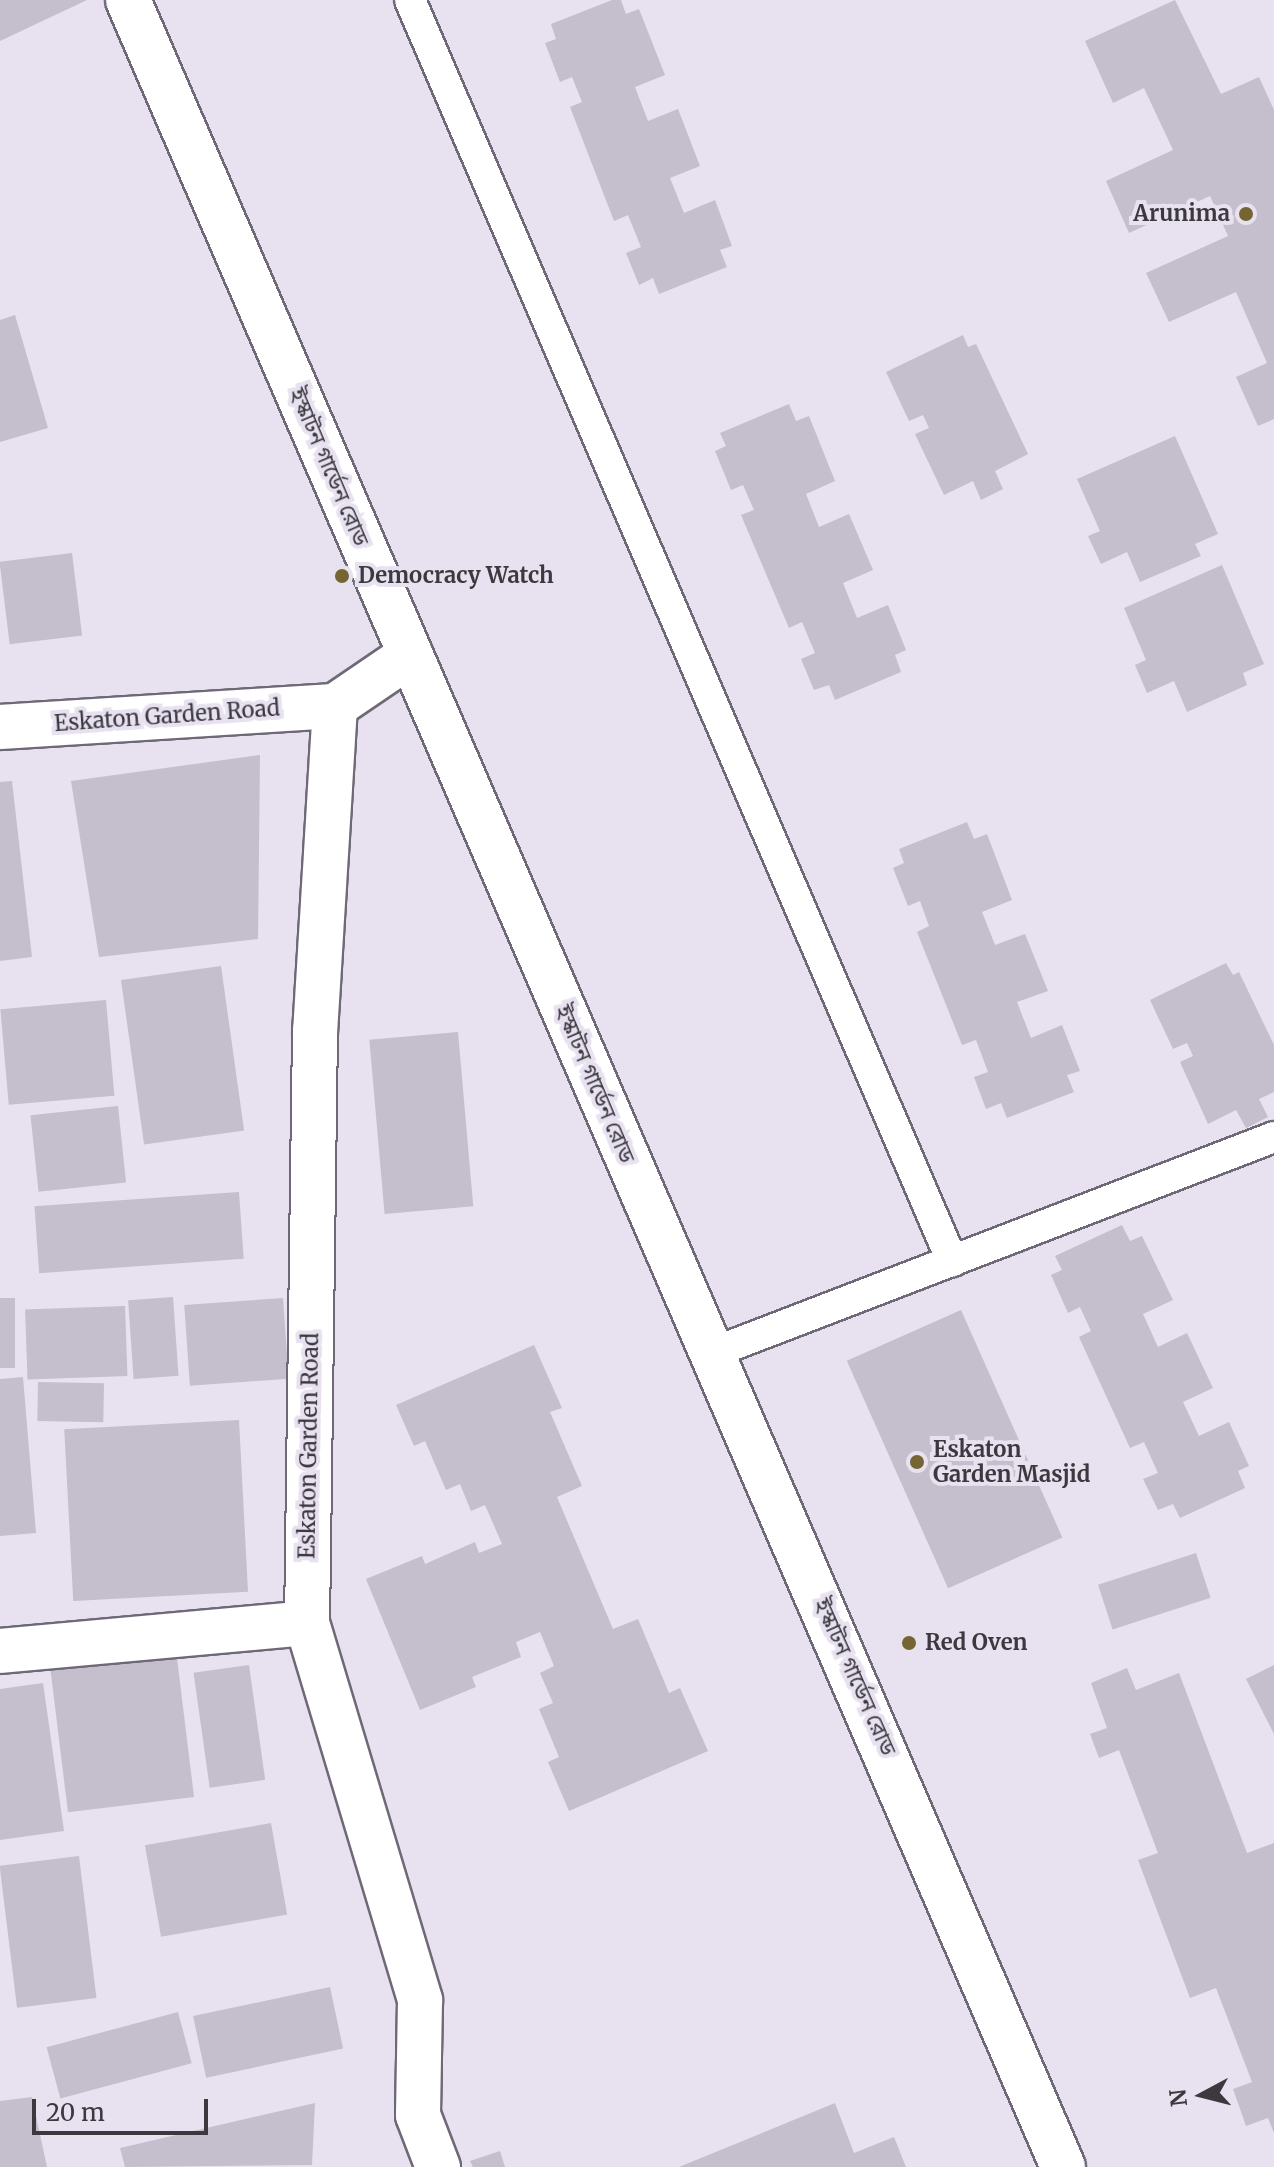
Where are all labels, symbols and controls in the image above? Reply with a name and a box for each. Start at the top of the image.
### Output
place label: Arunima [1133,201,1230,227]
marker: Arunima [1237,205,1255,223]
street label: ইস্কাটন গার্ডেন রোড [284,384,374,550]
place label: Democracy Watch [358,563,554,589]
marker: Democracy Watch [333,567,351,585]
street label: Eskaton Garden Road [53,695,281,737]
street label: ইস্কাটন গার্ডেন রোড [550,1001,640,1167]
street label: Eskaton Garden Road [294,1333,324,1559]
place label: Eskaton Garden Masjid [933,1436,1090,1488]
marker: Eskaton Garden Masjid [908,1453,926,1471]
street label: ইস্কাটন গার্ডেন রোড [809,1594,901,1760]
place label: Red Oven [925,1630,1028,1656]
marker: Red Oven [900,1634,918,1652]
north arrow [1162,2055,1242,2135]
scale bar [36,2083,212,2133]
text: N [1163,2088,1193,2108]
text: 20 m [46,2097,105,2128]

